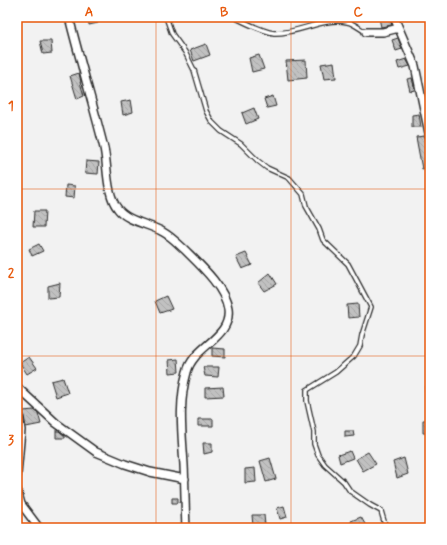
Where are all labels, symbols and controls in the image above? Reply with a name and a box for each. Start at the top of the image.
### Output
text: A [85,4,93,21]
text: B [220,4,229,21]
text: C [353,4,363,21]
text: 1 [8,98,14,115]
text: 2 [8,265,15,282]
text: 3 [8,432,14,449]

